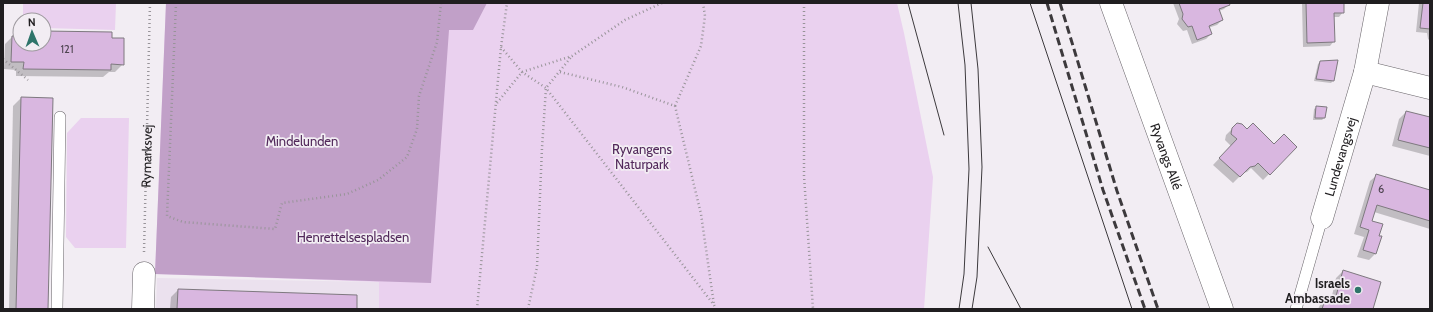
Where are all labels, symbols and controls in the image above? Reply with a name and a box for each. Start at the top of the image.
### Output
north arrow [12,12,52,52]
text: N [28,15,36,29]
house number: 121 [61,42,73,56]
street label: Lundevangsvej [1321,115,1360,198]
street label: Ryvangs Allé [1147,121,1186,192]
street label: Rymarksvej [138,124,156,188]
park label: Mindelunden [266,133,338,149]
park label: Ryvangens Naturpark [612,141,673,172]
house number: 6 [1378,182,1384,196]
park label: Henrettelsespladsen [297,229,409,245]
place label: Israels Ambassade [1285,275,1350,306]
marker: Israels Ambassade [1353,285,1363,295]

